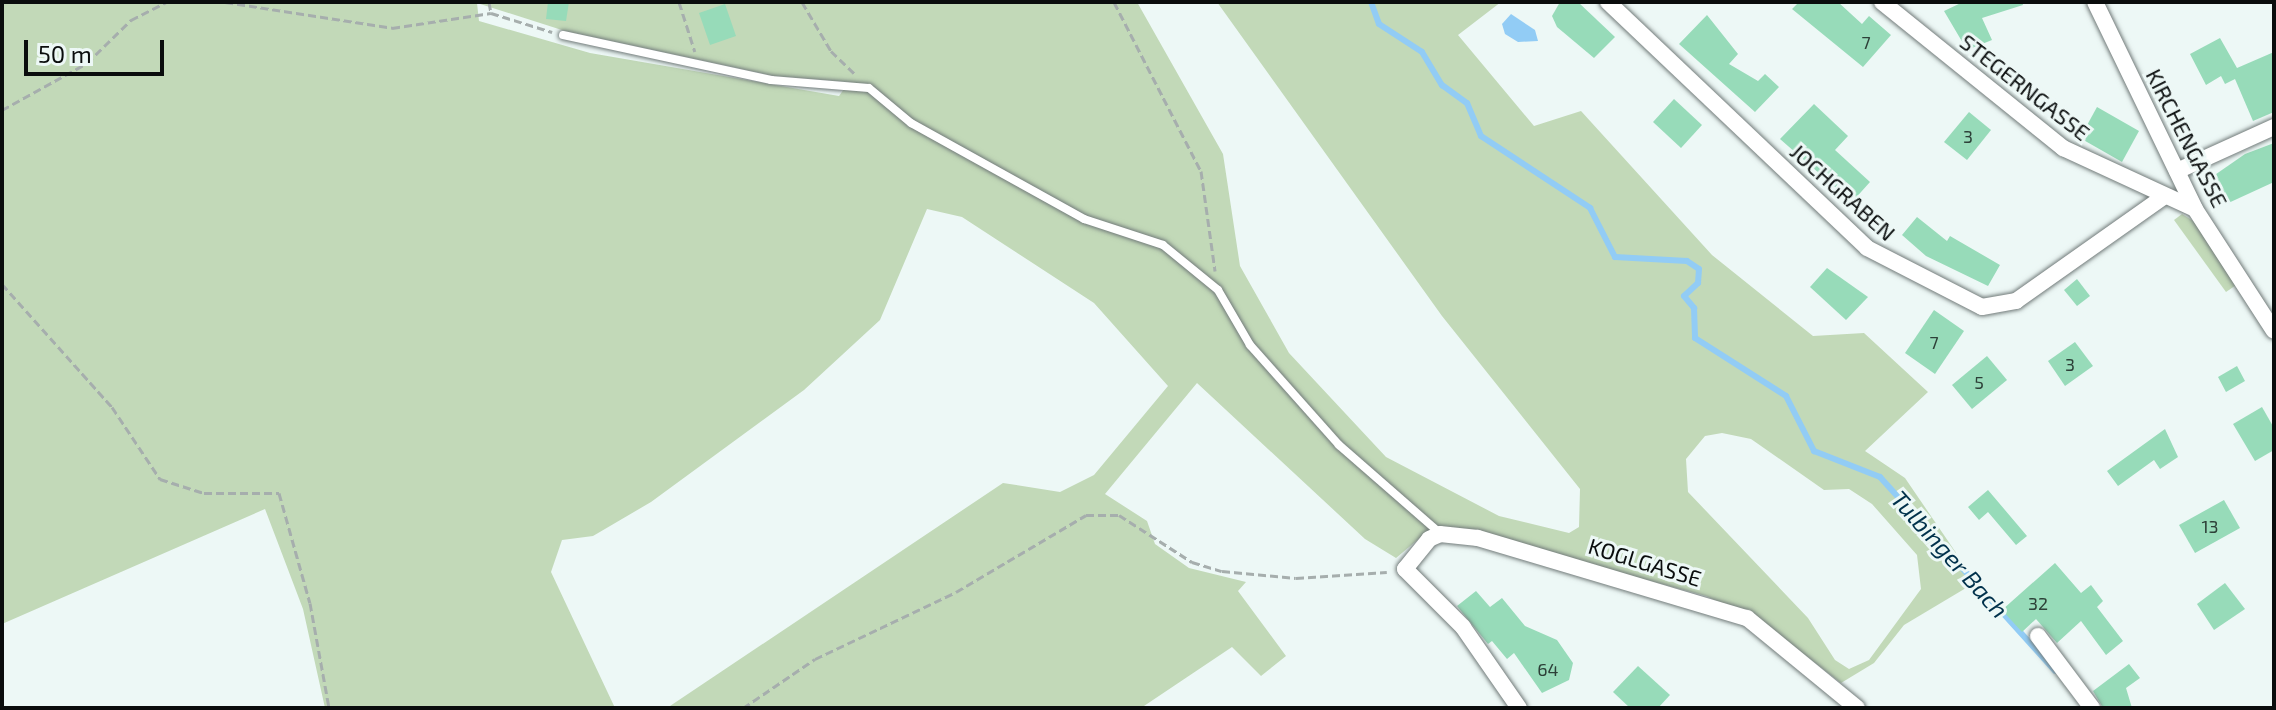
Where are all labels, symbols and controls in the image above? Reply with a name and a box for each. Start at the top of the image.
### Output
scale bar [28,24,168,74]
street label: STEGERNGASSE [1955,28,2095,146]
house number: 7 [1861,31,1871,53]
text: 50 m [38,39,92,68]
street label: KIRCHENGASSE [2141,64,2233,212]
house number: 3 [1963,125,1973,147]
street label: JOCHGRABEN [1785,138,1901,246]
house number: 7 [1929,331,1939,353]
house number: 3 [2065,353,2075,375]
house number: 5 [1974,371,1984,393]
water label: Tulbinger Bach [1885,484,2015,624]
house number: 13 [2201,515,2219,537]
street label: KOGLGASSE [1585,532,1705,592]
house number: 32 [2028,592,2048,614]
house number: 64 [1537,658,1559,680]

